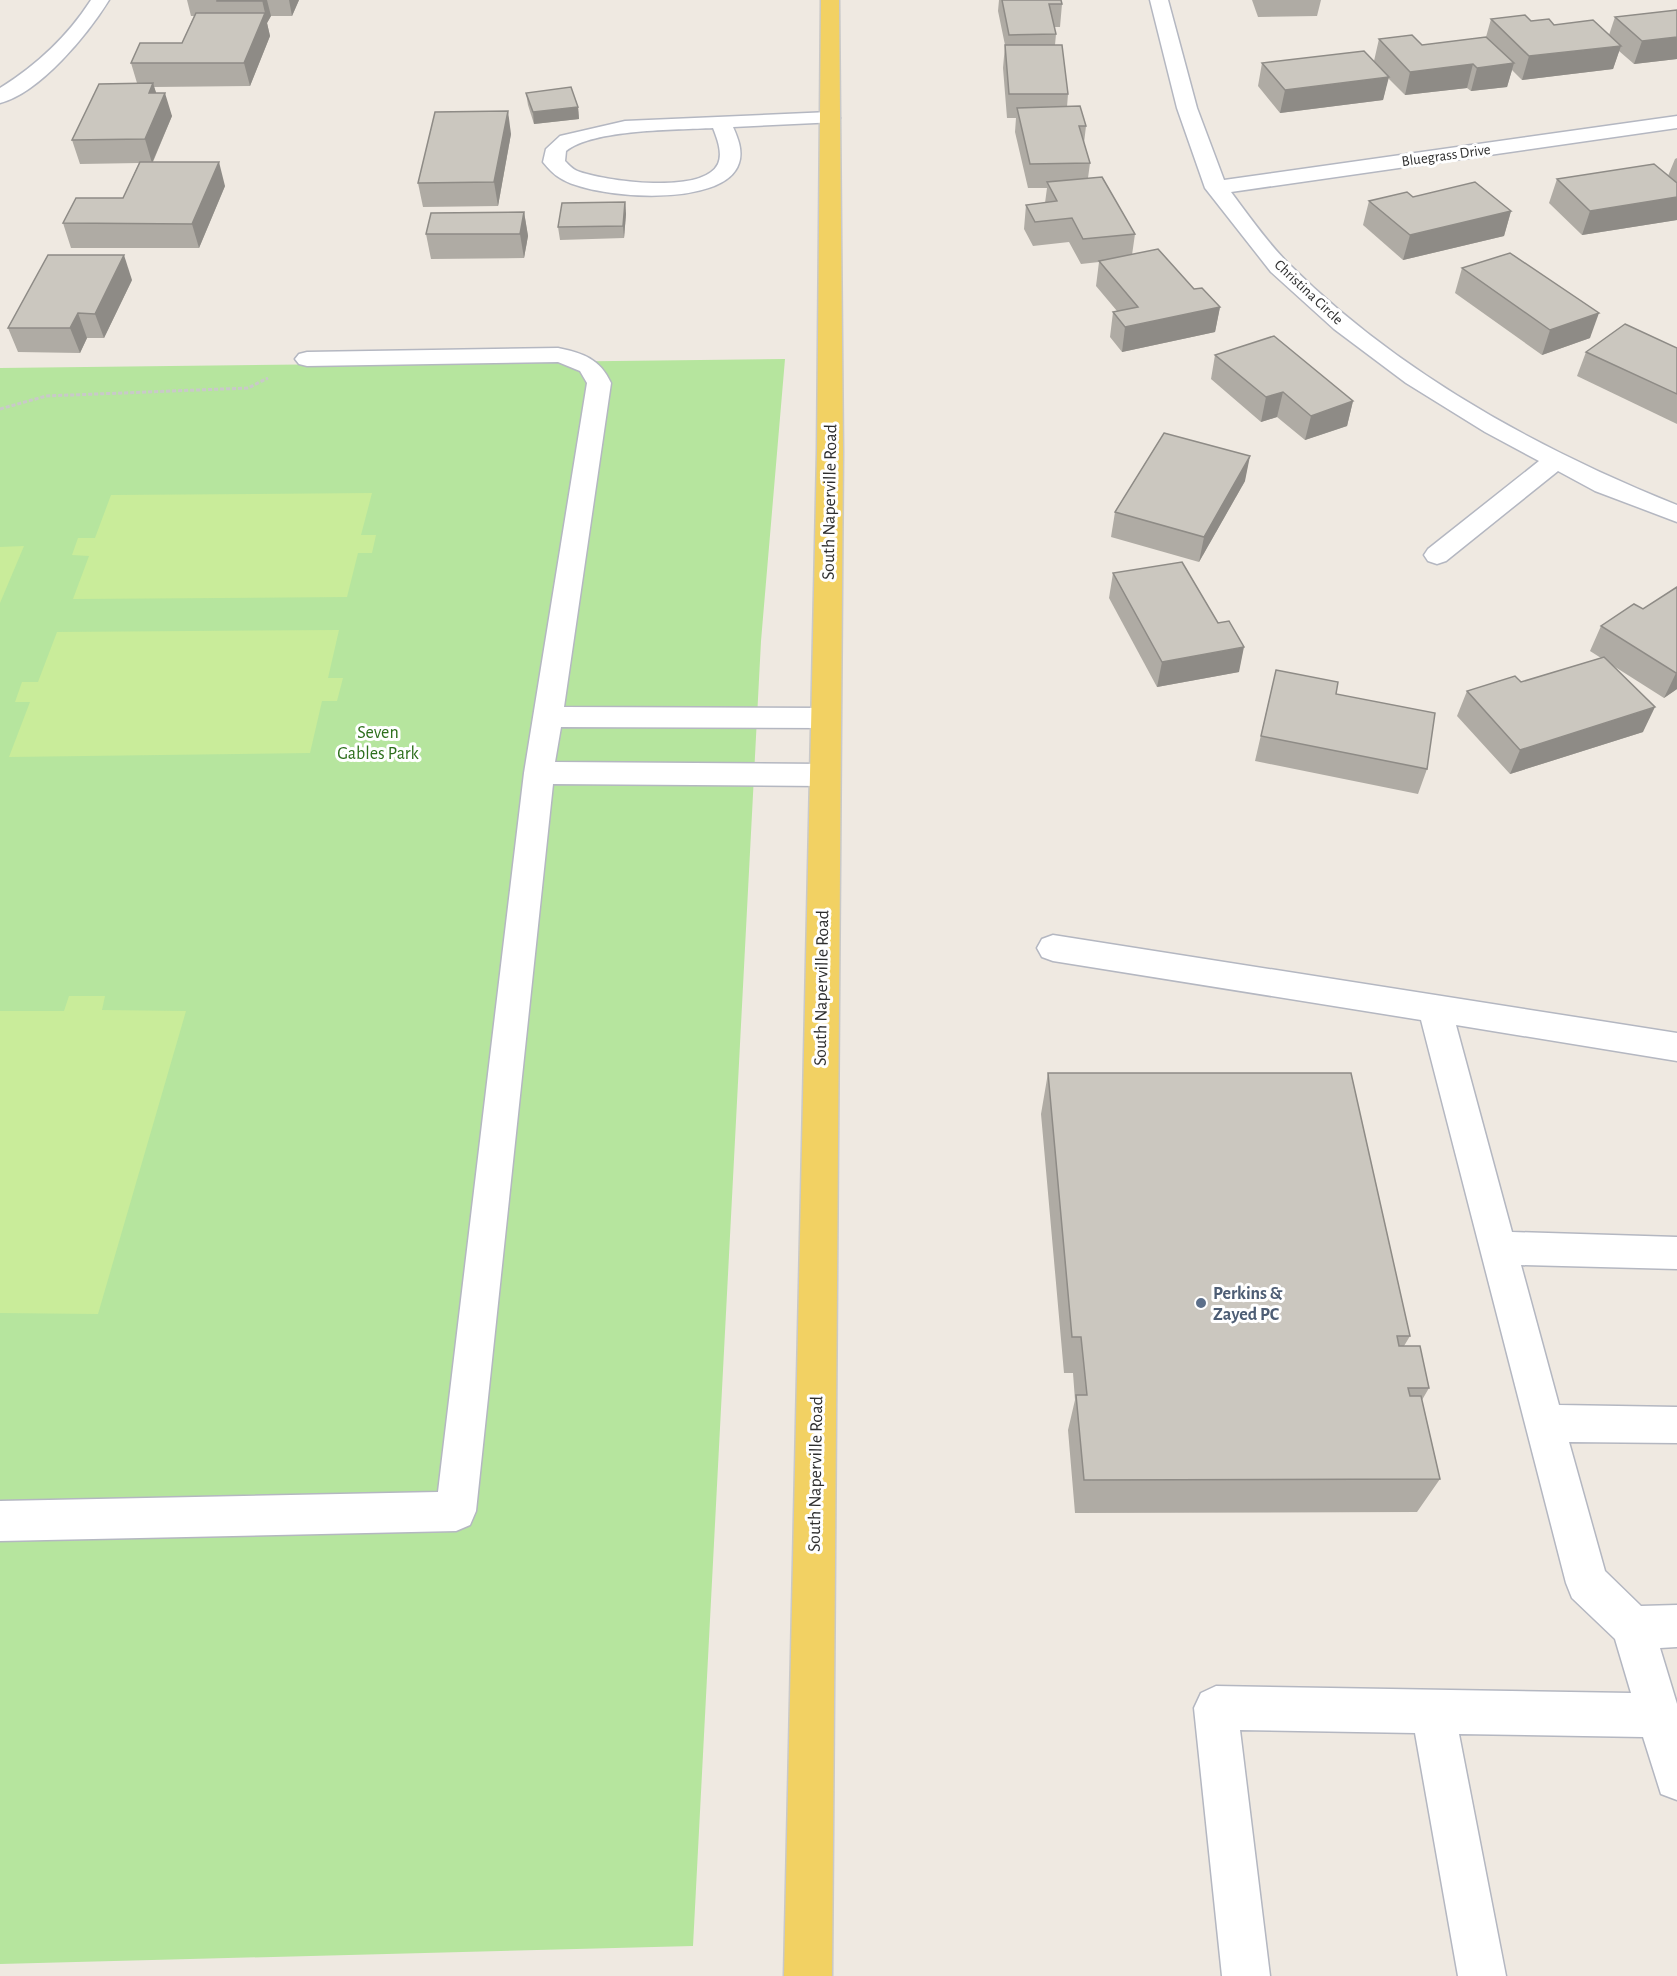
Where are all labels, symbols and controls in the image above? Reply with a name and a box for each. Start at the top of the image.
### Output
street label: Bluegrass Drive [1401,142,1492,169]
street label: Christina Circle [1271,257,1346,328]
street label: South Naperville Road [820,424,840,580]
park label: Seven Gables Park [337,724,420,763]
street label: South Naperville Road [812,910,832,1066]
place label: Perkins & Zayed PC [1213,1285,1283,1324]
marker: Perkins & Zayed PC [1194,1296,1208,1310]
street label: South Naperville Road [806,1396,826,1552]

